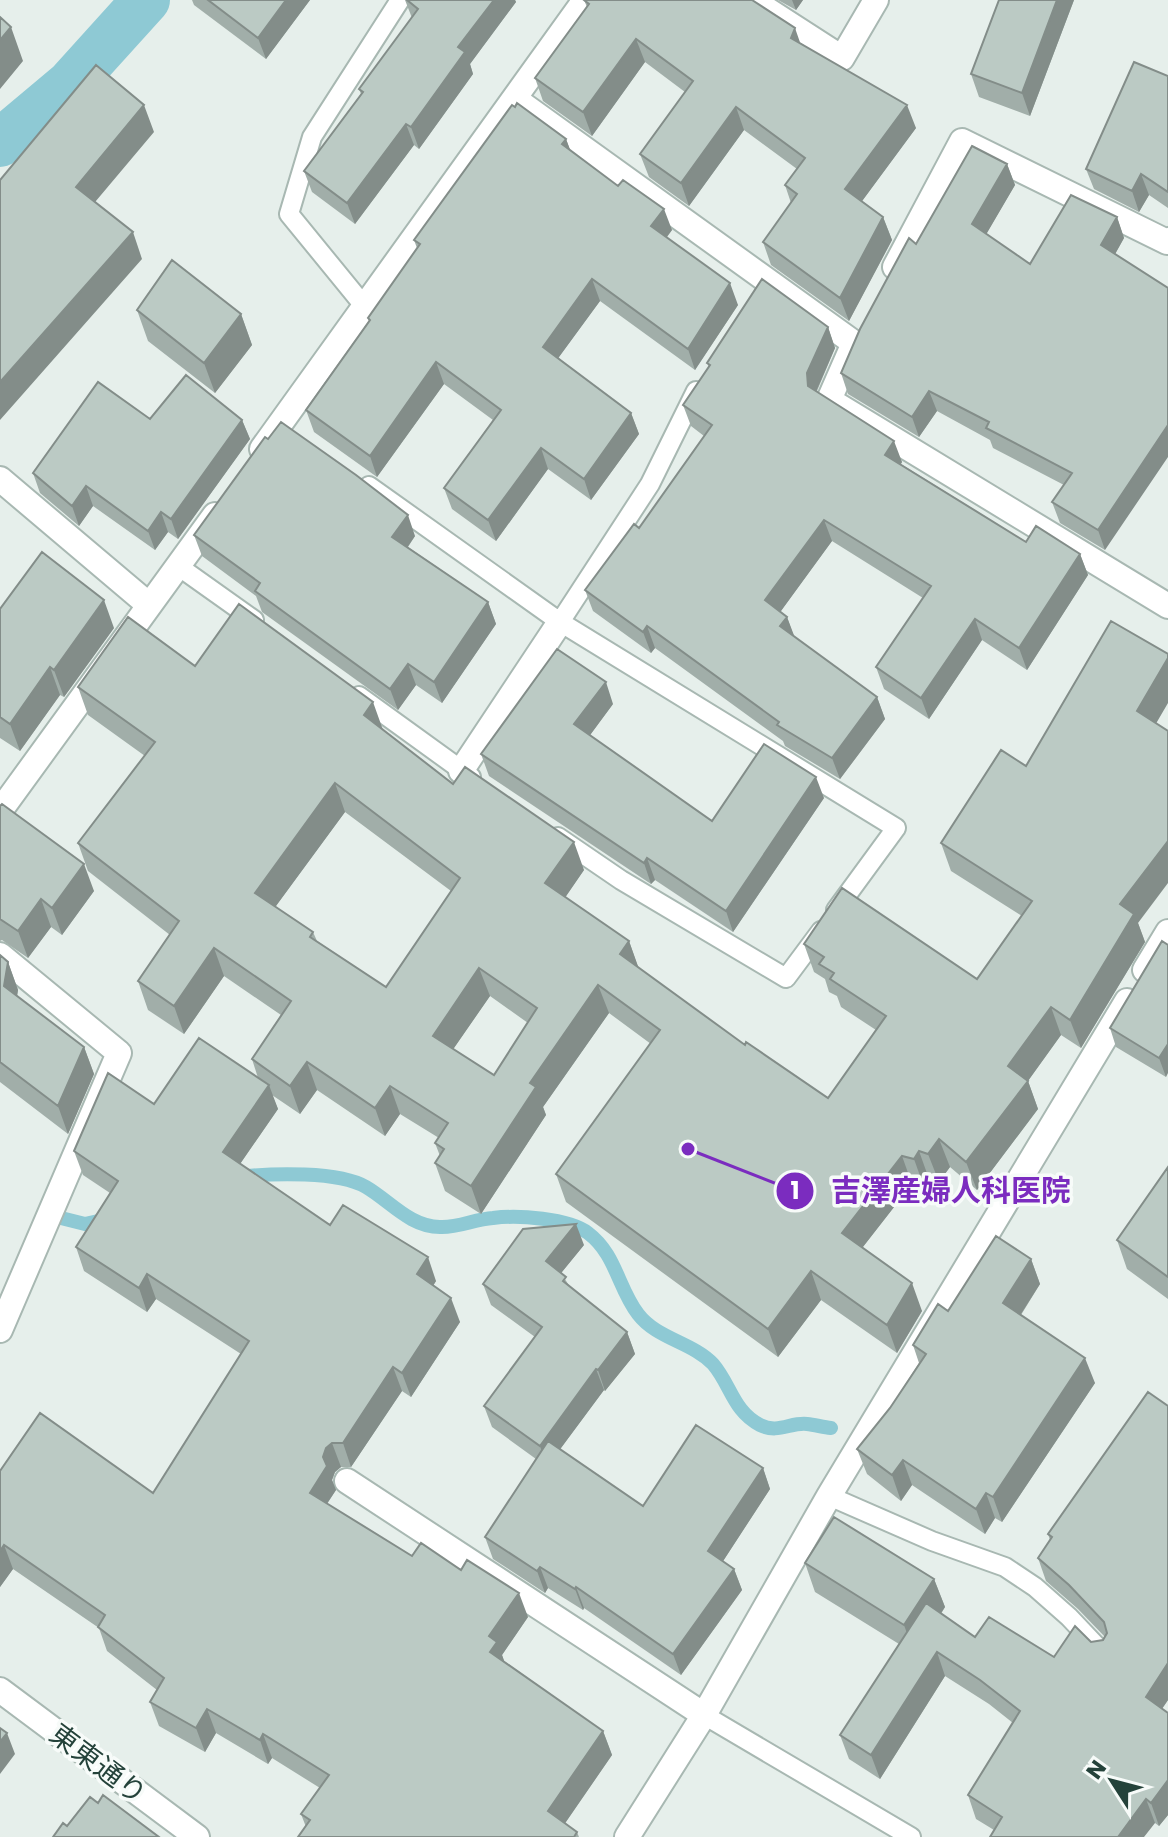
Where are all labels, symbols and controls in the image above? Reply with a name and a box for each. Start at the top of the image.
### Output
callout: 吉澤産婦人科医院 [775,1164,1087,1218]
text: 吉澤産婦人科医院 [831,1169,1071,1212]
text: 1 [790,1174,800,1207]
street label: 東東通り [42,1715,154,1813]
north arrow [1072,1741,1152,1821]
text: N [1079,1754,1114,1785]

